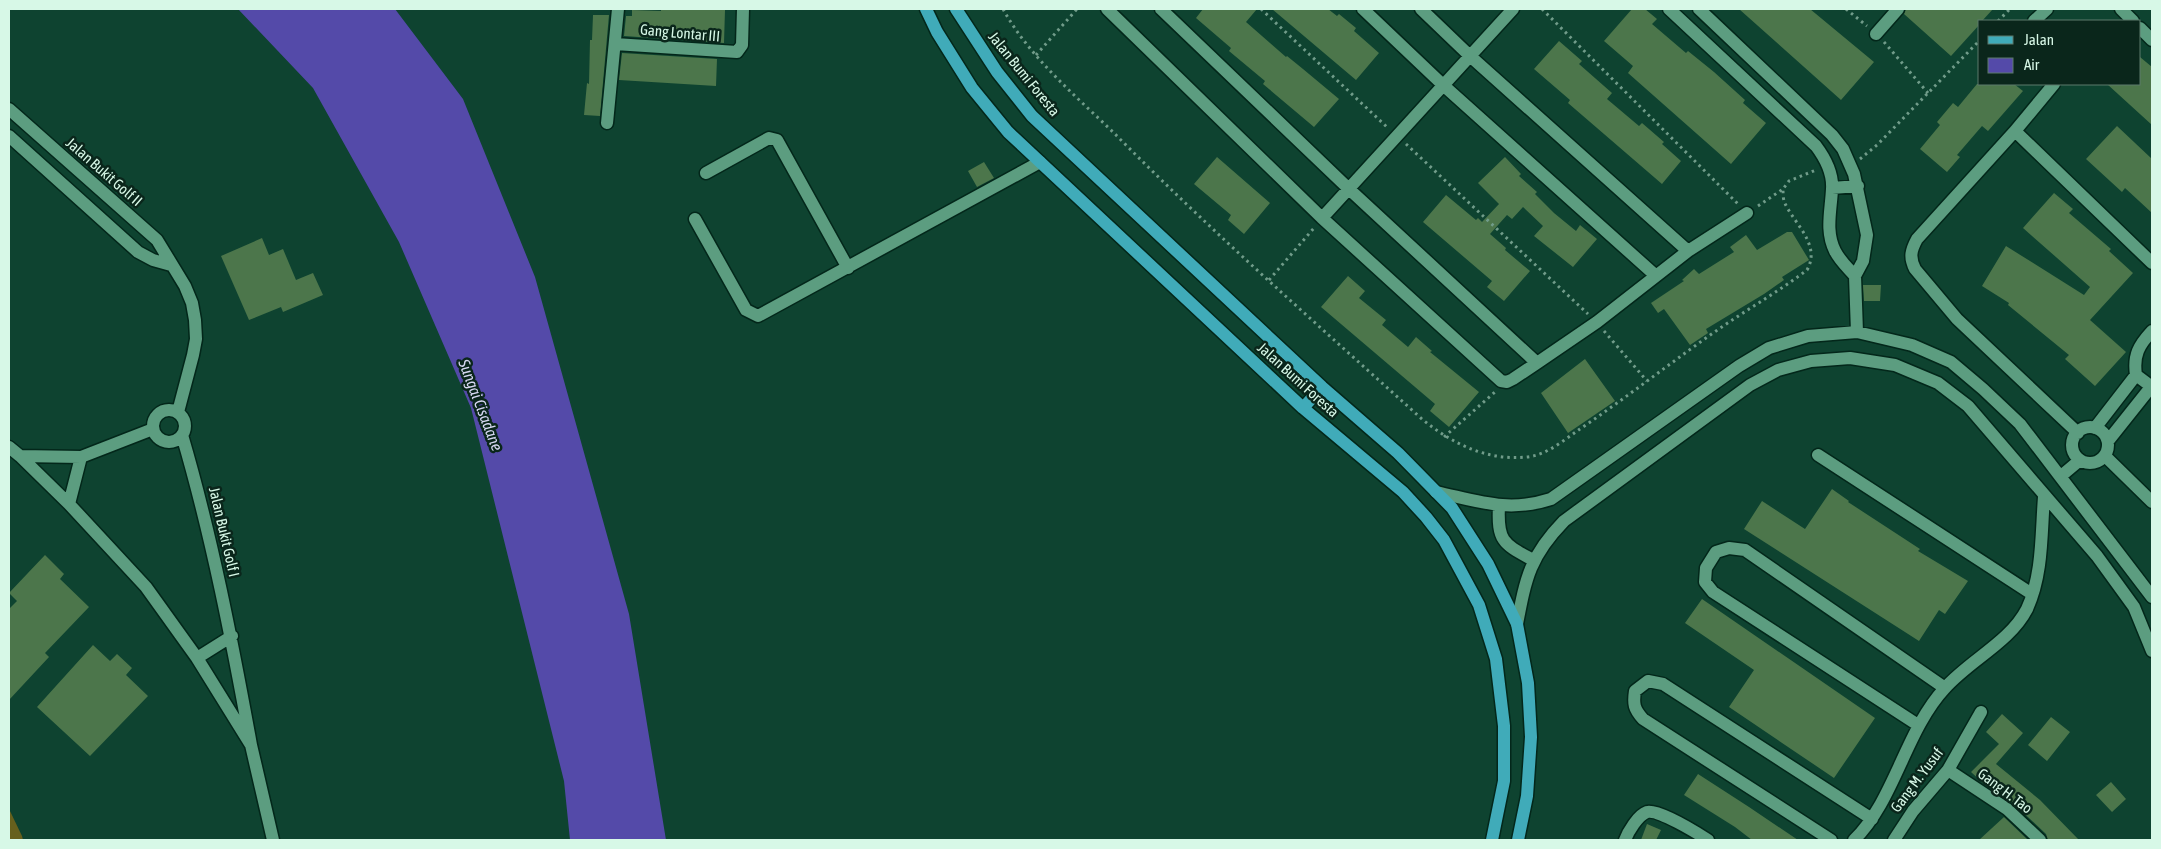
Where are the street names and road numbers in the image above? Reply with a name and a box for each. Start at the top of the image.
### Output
street label: Gang Lontar III [639,21,721,44]
street label: Jalan Bumi Foresta [985,28,1064,119]
street label: Jalan Bukit Golf II [63,134,146,209]
street label: Jalan Bumi Foresta [1254,339,1342,421]
street label: Jalan Bukit Golf I [206,485,243,578]
street label: Gang M. Yusuf [1887,744,1946,815]
street label: Gang H. Tao [1975,765,2036,817]

